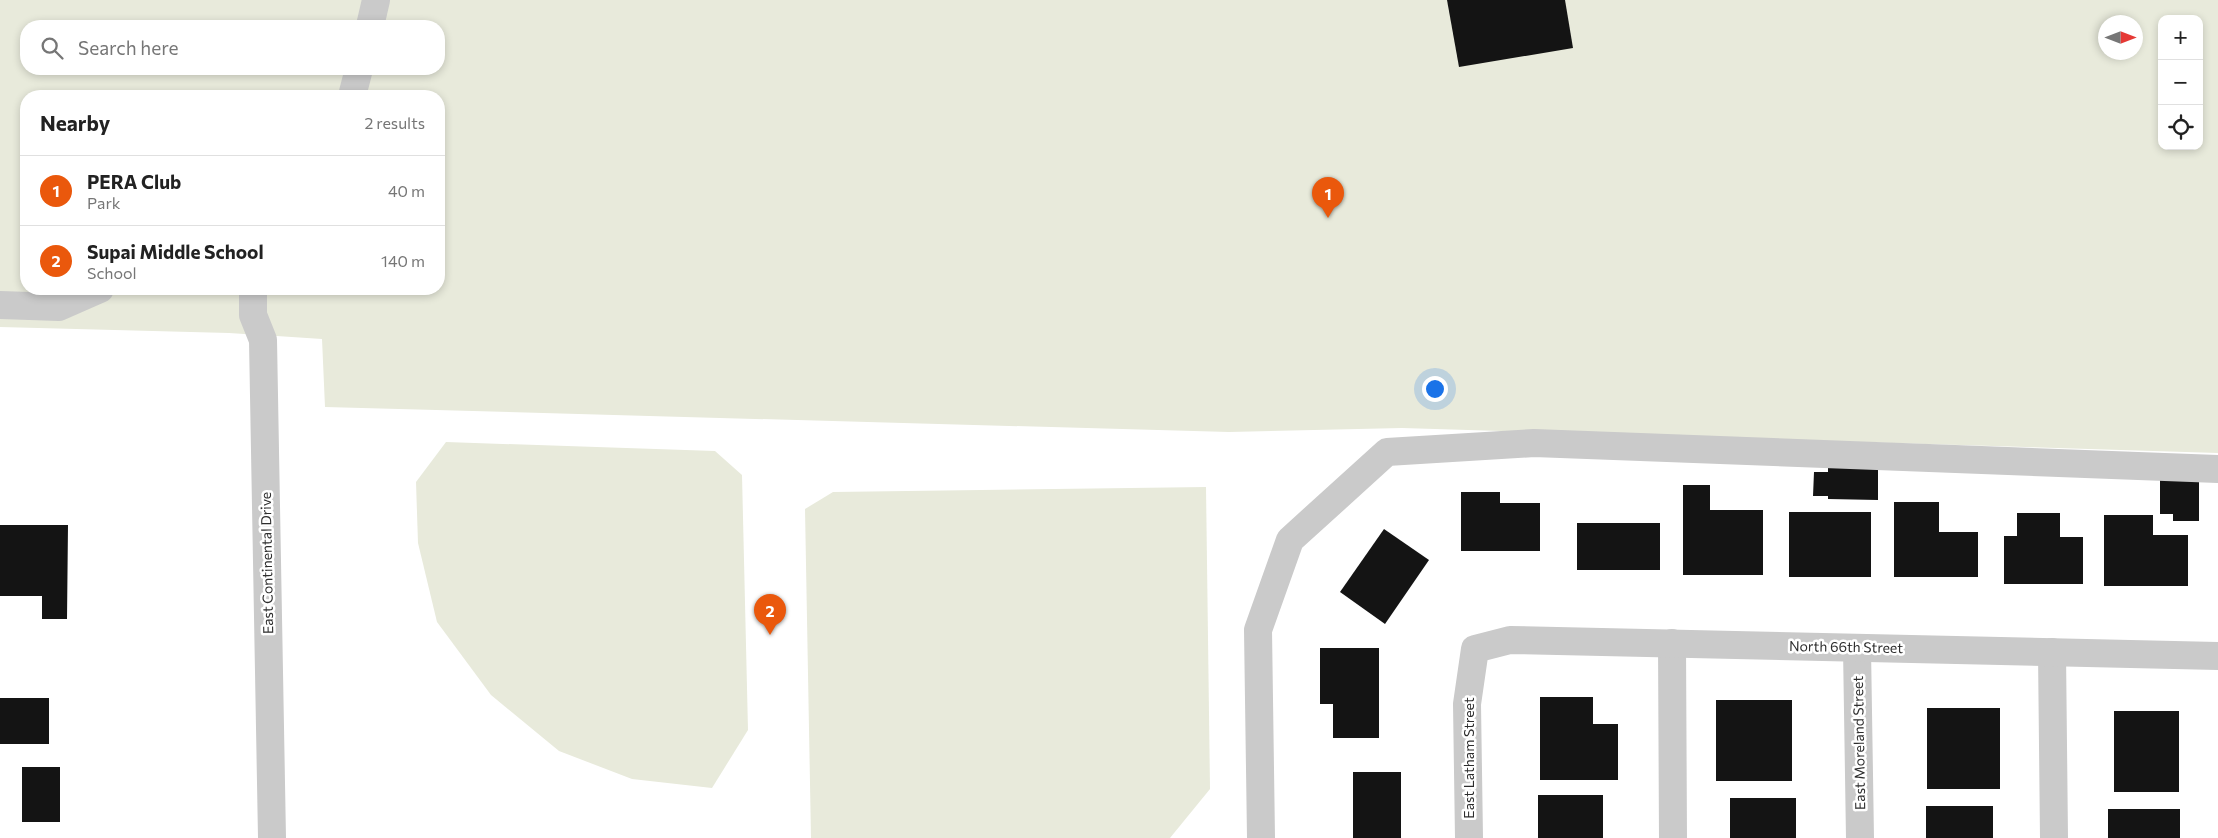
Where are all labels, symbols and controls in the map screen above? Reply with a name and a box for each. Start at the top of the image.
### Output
north arrow [2098,15,2143,60]
map controls [2158,15,2203,150]
button: + [2158,15,2203,60]
search box [20,20,445,75]
icon: search [38,34,66,62]
text: Search here [78,36,178,59]
button: − [2158,60,2203,105]
button: locate [2158,105,2203,150]
text: Nearby [40,110,110,135]
text: 2 results [364,113,425,132]
text: PERA Club [87,170,181,193]
pin: 1 [1312,177,1344,218]
text: 1 [52,181,60,200]
text: 40 m [388,181,425,200]
text: Park [87,193,120,212]
text: Supai Middle School [87,240,264,263]
text: 2 [51,251,61,270]
text: 140 m [381,251,425,270]
text: School [87,263,137,282]
your location [1422,376,1448,402]
street label: East Continental Drive [257,492,276,634]
pin: 2 [754,594,786,635]
street label: North 66th Street [1789,637,1903,656]
street label: East Moreland Street [1849,676,1868,810]
street label: East Latham Street [1460,697,1477,819]

